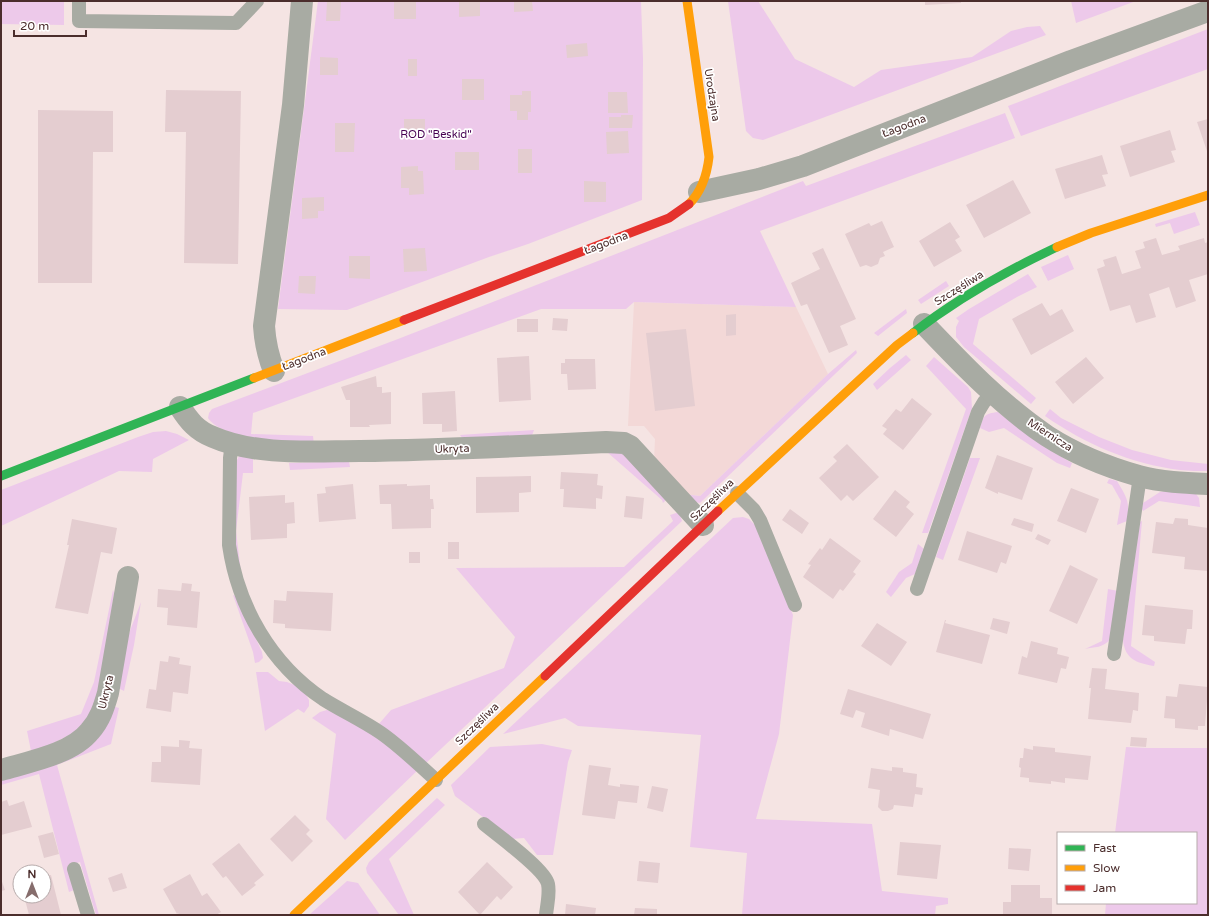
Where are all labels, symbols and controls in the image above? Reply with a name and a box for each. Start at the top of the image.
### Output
scale bar [14,12,86,38]
text: 20 m [20,19,49,33]
street label: Urodzajna [701,68,723,122]
street label: Łagodna [880,112,928,140]
park label: ROD "Beskid" [400,128,472,141]
street label: Łagodna [582,229,630,257]
street label: Szczęśliwa [932,268,986,308]
street label: Łagodna [280,345,328,373]
street label: Miernicza [1025,416,1075,454]
street label: Ukryta [434,442,470,456]
street label: Szczęśliwa [688,476,736,524]
street label: Ukryta [95,673,117,711]
street label: Szczęśliwa [453,700,501,748]
legend [1057,832,1197,904]
text: Fast [1093,841,1117,855]
text: Slow [1093,861,1120,875]
north arrow [12,864,52,904]
text: N [28,868,36,881]
text: Jam [1093,881,1116,895]

